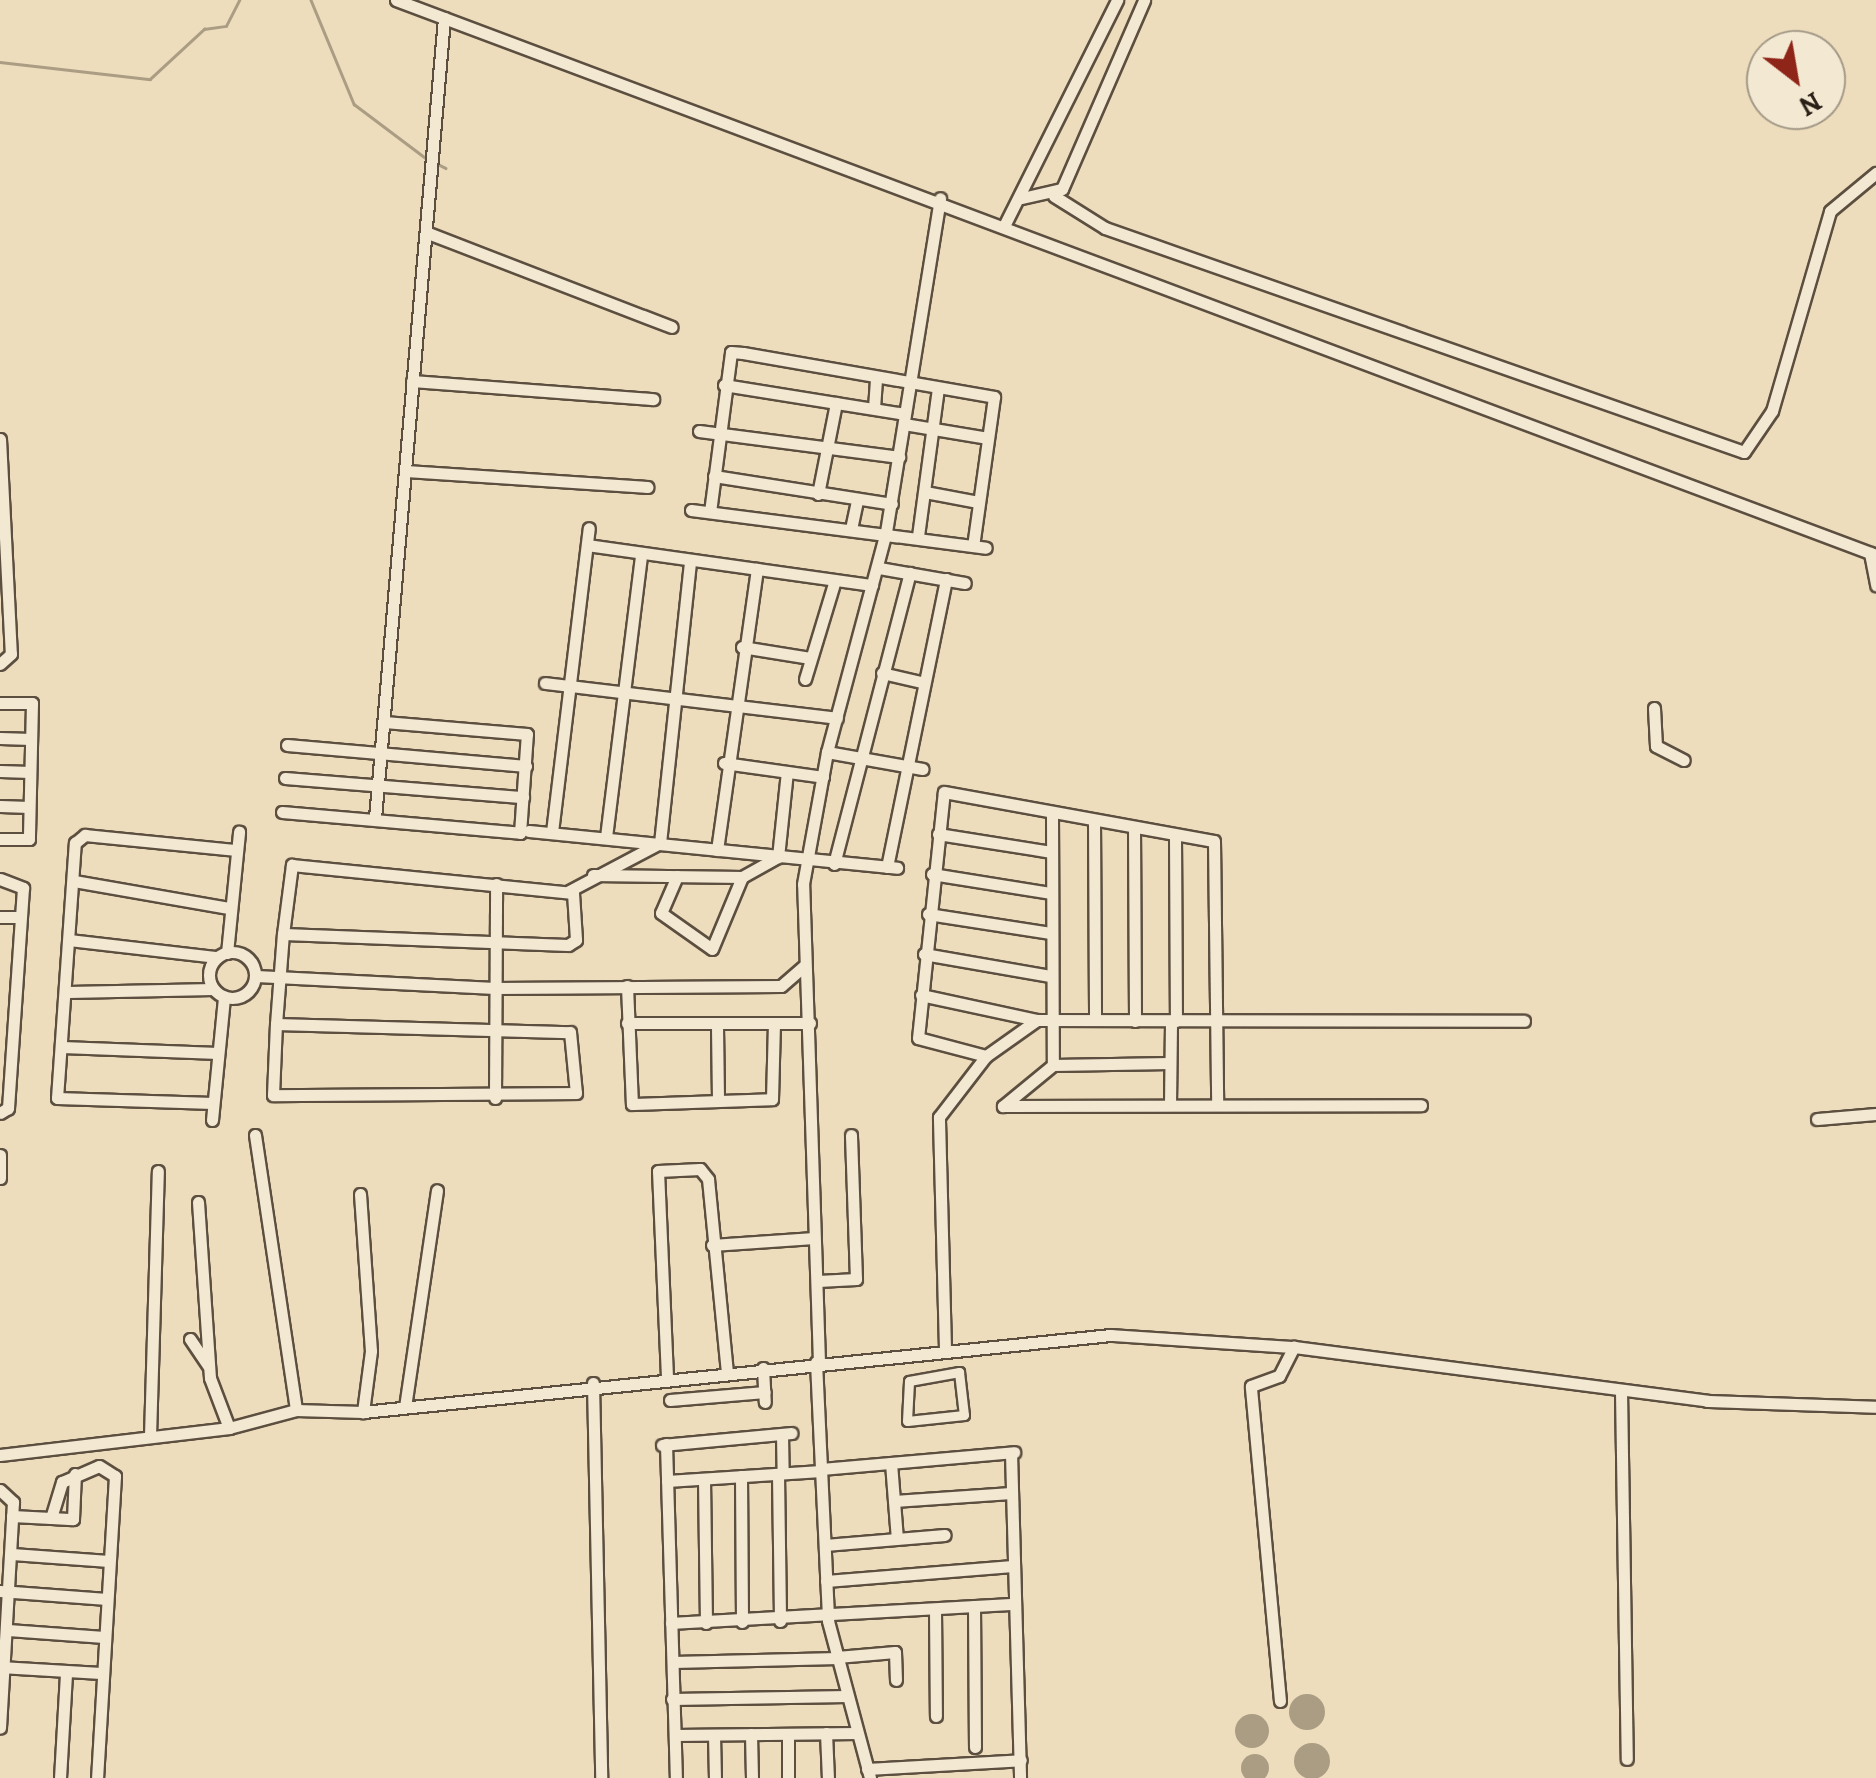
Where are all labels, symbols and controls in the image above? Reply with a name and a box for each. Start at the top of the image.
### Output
north arrow [1746,30,1846,130]
text: N [1792,82,1829,126]

